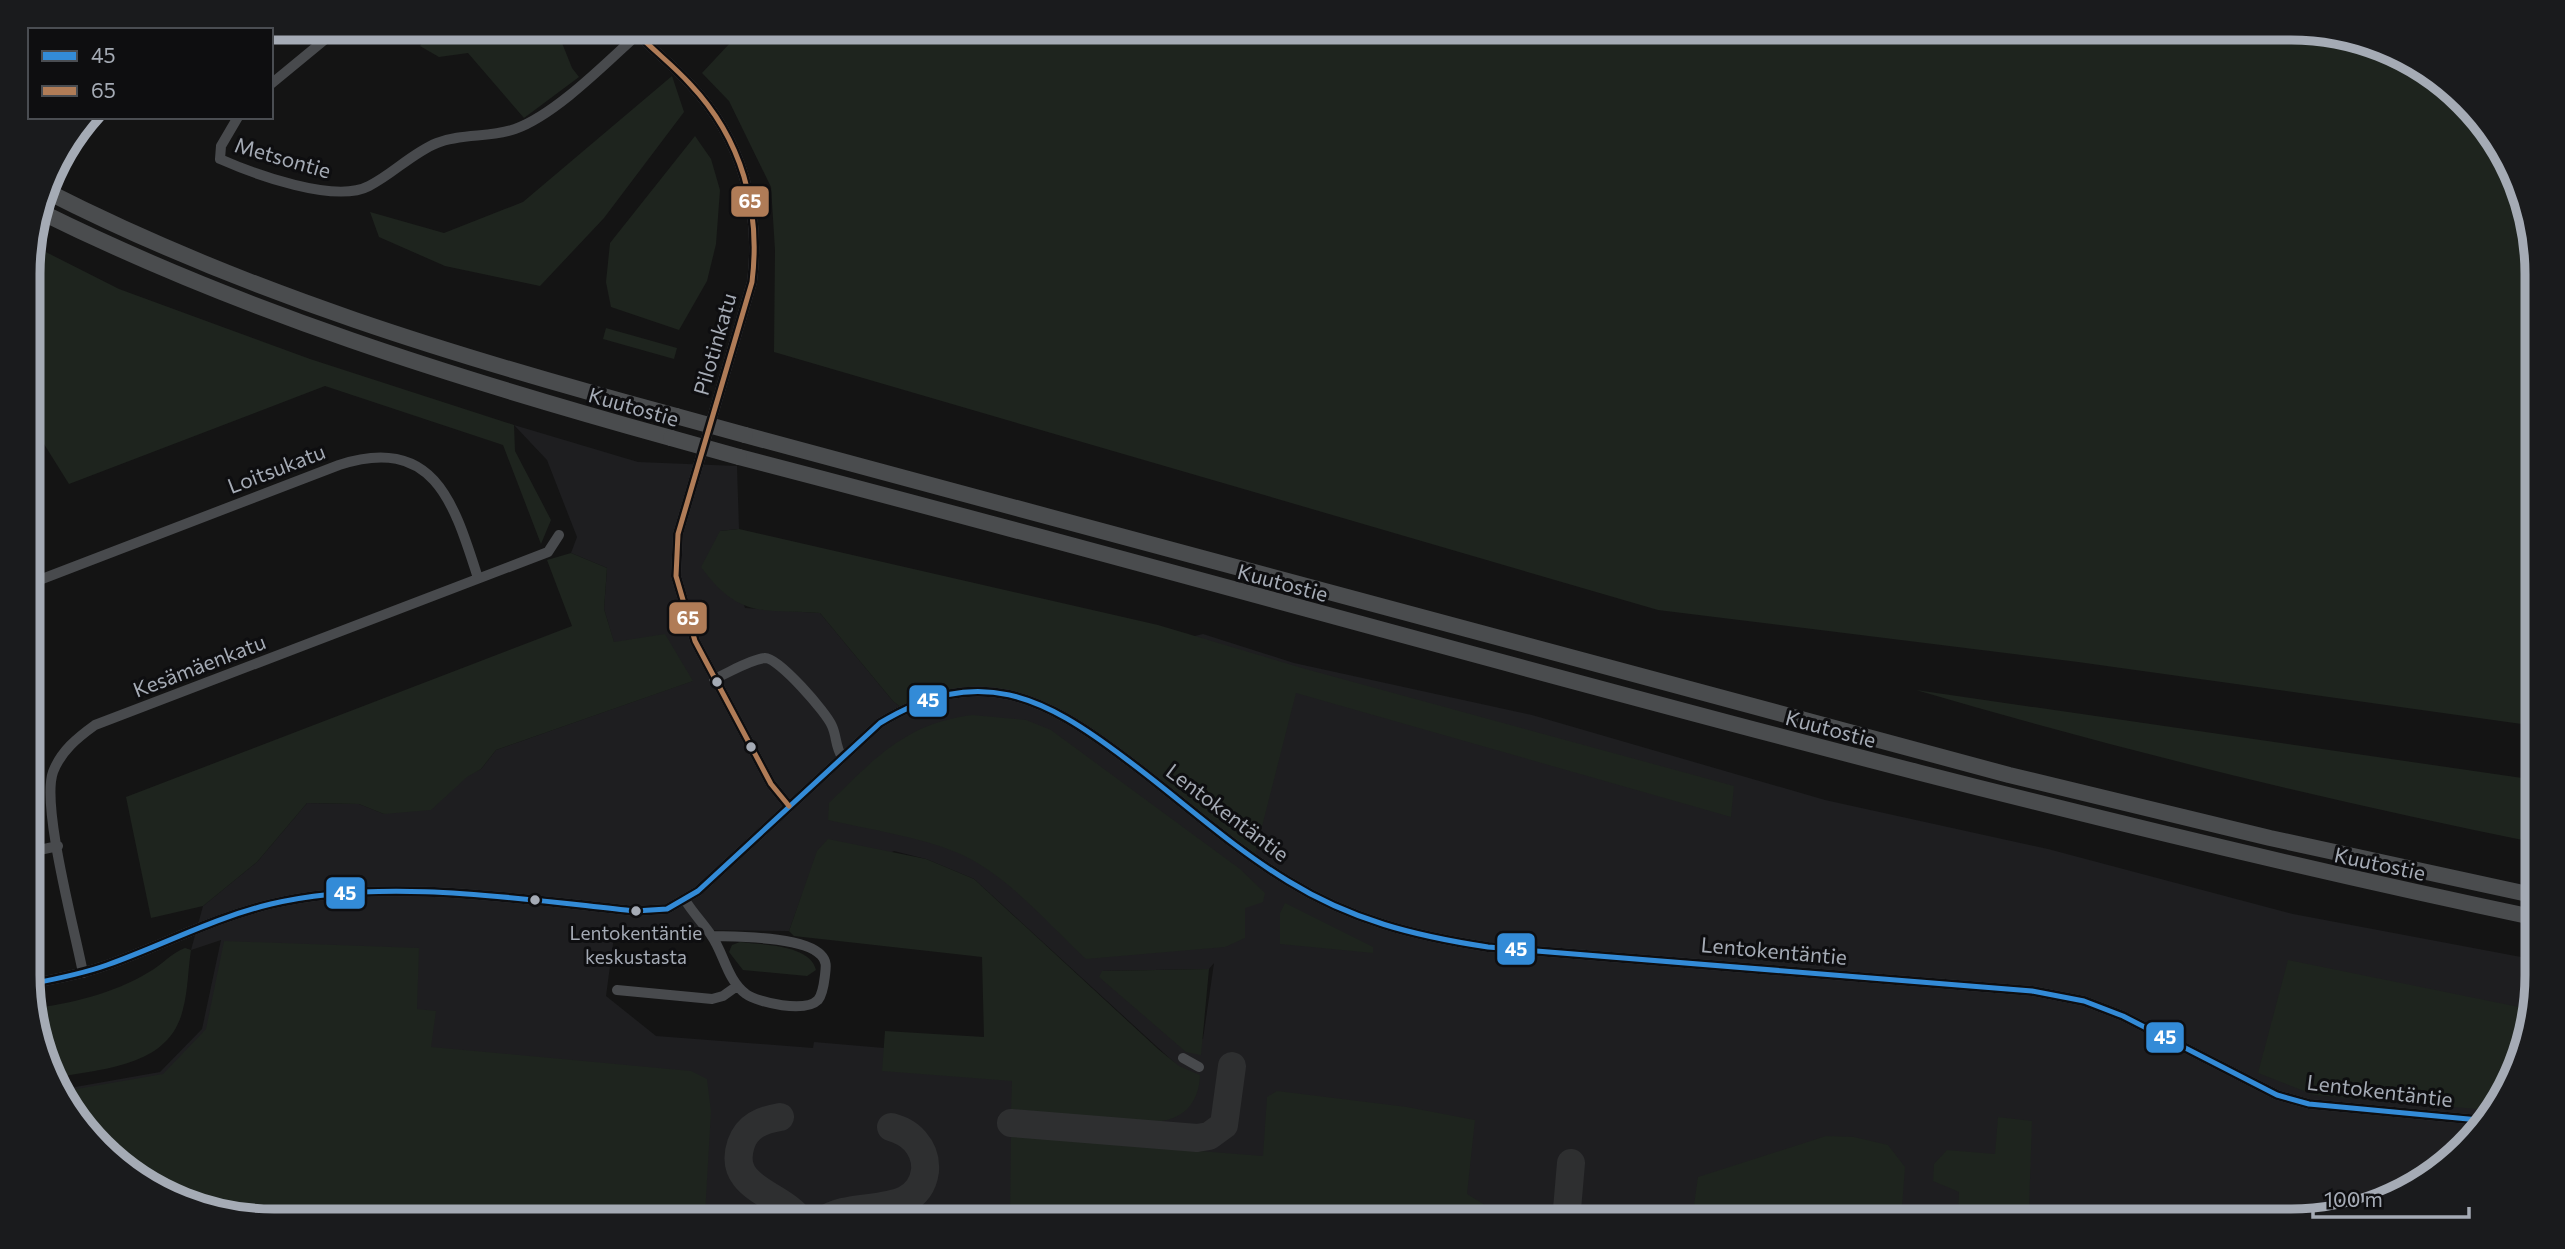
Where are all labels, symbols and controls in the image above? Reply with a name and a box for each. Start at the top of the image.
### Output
legend [28,28,273,119]
text: 45 [91,42,116,67]
text: 65 [91,77,116,102]
street label: Metsontie [232,131,334,183]
line badge: 65 [730,185,770,218]
text: 65 [739,189,761,212]
street label: Pilotinkatu [688,290,740,398]
street label: Kuutostie [586,381,682,431]
street label: Loitsukatu [224,438,328,498]
street label: Kuutostie [1235,558,1331,606]
line badge: 65 [668,601,708,635]
text: 65 [677,606,699,629]
street label: Kesämäenkatu [129,628,269,702]
unlabelled marker [710,675,724,689]
line badge: 45 [908,684,948,718]
text: 45 [917,688,939,711]
street label: Kuutostie [1783,704,1879,752]
unlabelled marker [744,740,758,754]
street label: Lentokentäntie [1162,758,1294,866]
street label: Kuutostie [2332,841,2428,885]
line badge: 45 [325,876,366,910]
text: 45 [334,881,356,904]
unlabelled marker [528,893,542,907]
marker: Lentokentäntie keskustasta [629,904,643,918]
place label: Lentokentäntie keskustasta [570,921,702,968]
street label: Lentokentäntie [1700,931,1848,969]
line badge: 45 [1496,932,1536,966]
text: 45 [1505,937,1527,960]
line badge: 45 [2145,1021,2185,1054]
text: 45 [2154,1025,2176,1048]
street label: Lentokentäntie [2306,1069,2454,1111]
scale bar [2313,1176,2469,1220]
text: 100 m [2324,1186,2383,1211]

